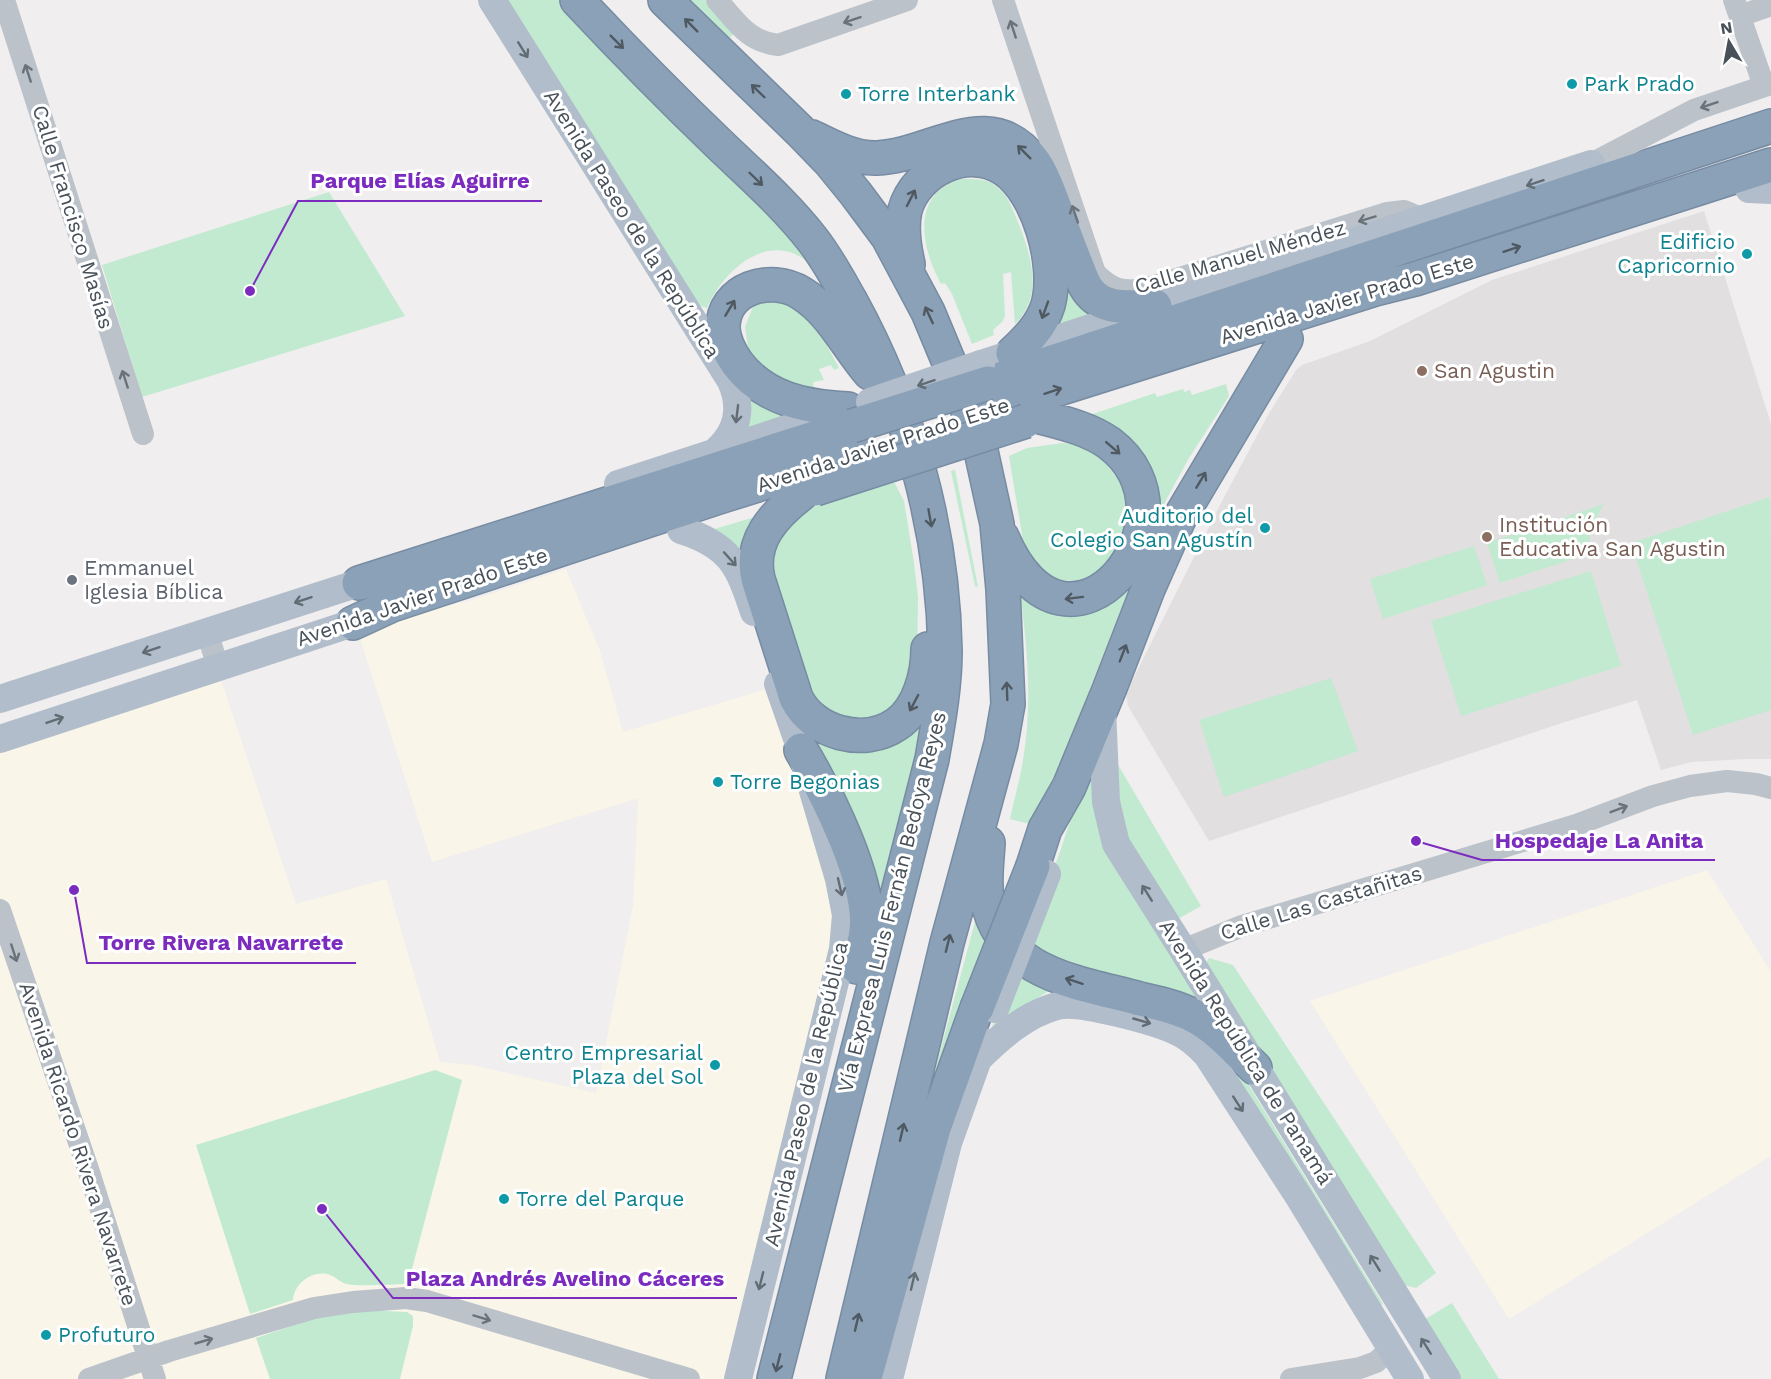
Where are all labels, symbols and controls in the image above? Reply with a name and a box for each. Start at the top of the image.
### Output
north arrow [1699,12,1759,72]
one-way arrow [843,15,862,26]
text: N [1719,17,1734,38]
one-way arrow [684,18,698,33]
one-way arrow [1006,20,1017,39]
one-way arrow [610,35,625,50]
one-way arrow [517,41,529,58]
one-way arrow [21,64,32,83]
place label: Park Prado [1584,71,1695,96]
marker: Park Prado [1565,77,1579,91]
place label: Torre Interbank [858,81,1016,106]
one-way arrow [751,83,766,98]
street label: Avenida Paseo de la República [539,85,726,363]
marker: Torre Interbank [839,87,853,101]
one-way arrow [1700,101,1719,112]
street label: Calle Francisco Masías [27,102,119,332]
one-way arrow [1017,145,1032,159]
callout: Parque Elías Aguirre [298,161,542,201]
text: Parque Elías Aguirre [310,168,530,193]
one-way arrow [748,172,763,186]
one-way arrow [1526,178,1545,189]
one-way arrow [906,189,917,207]
one-way arrow [1068,205,1079,224]
street label: Calle Manuel Méndez [1131,214,1348,299]
one-way arrow [1358,214,1377,225]
place label: Edificio Capricornio [1617,229,1735,278]
one-way arrow [1502,242,1521,253]
marker: Edificio Capricornio [1740,247,1754,261]
street label: Avenida Javier Prado Este [1217,248,1477,349]
one-way arrow [725,300,737,317]
one-way arrow [1039,300,1050,318]
one-way arrow [923,306,934,324]
place label: San Agustin [1434,358,1555,383]
marker: San Agustin [1415,364,1429,378]
one-way arrow [118,370,129,389]
one-way arrow [917,378,936,389]
one-way arrow [1043,385,1062,396]
street label: Avenida Javier Prado Este [753,392,1012,497]
one-way arrow [731,404,742,424]
one-way arrow [1105,441,1121,454]
one-way arrow [1195,472,1207,489]
place label: Auditorio del Colegio San Agustín [1050,503,1254,552]
one-way arrow [924,508,935,528]
place label: Institución Educativa San Agustin [1499,512,1726,561]
marker: Auditorio del Colegio San Agustín [1258,521,1272,535]
marker: Institución Educativa San Agustin [1480,530,1494,544]
street label: Avenida Javier Prado Este [293,542,551,651]
one-way arrow [723,552,737,567]
place label: Emmanuel Iglesia Bíblica [84,555,223,604]
marker: Emmanuel Iglesia Bíblica [65,573,79,587]
one-way arrow [1064,593,1084,604]
one-way arrow [294,595,313,606]
one-way arrow [1119,644,1130,663]
one-way arrow [142,646,161,657]
one-way arrow [1001,682,1013,702]
one-way arrow [908,694,920,711]
street label: Vía Expresa Luis Fernán Bedoya Reyes [832,709,951,1095]
one-way arrow [45,714,64,725]
place label: Torre Begonias [730,769,880,794]
marker: Torre Begonias [711,775,725,789]
one-way arrow [1609,802,1628,813]
callout: Hospedaje La Anita [1482,820,1715,860]
text: Hospedaje La Anita [1495,828,1704,853]
street label: Calle Las Castañitas [1217,860,1425,945]
one-way arrow [835,877,847,896]
one-way arrow [1141,885,1153,902]
street label: Avenida República de Panamá [1154,915,1339,1189]
callout: Torre Rivera Navarrete [87,923,356,963]
text: Torre Rivera Navarrete [99,930,343,955]
one-way arrow [942,934,954,953]
street label: Avenida Paseo de la República [758,939,853,1249]
one-way arrow [9,943,20,962]
one-way arrow [1065,975,1084,986]
street label: Avenida Ricardo Rivera Navarrete [14,979,143,1309]
one-way arrow [1132,1015,1151,1027]
place label: Centro Empresarial Plaza del Sol [504,1040,704,1089]
marker: Centro Empresarial Plaza del Sol [708,1058,722,1072]
one-way arrow [1232,1095,1245,1112]
one-way arrow [897,1123,909,1142]
place label: Torre del Parque [516,1186,684,1211]
marker: Torre del Parque [497,1192,511,1206]
one-way arrow [1369,1255,1381,1272]
callout: Plaza Andrés Avelino Cáceres [393,1258,737,1298]
text: Plaza Andrés Avelino Cáceres [406,1266,724,1291]
one-way arrow [755,1271,767,1290]
one-way arrow [907,1272,919,1291]
one-way arrow [472,1313,491,1324]
one-way arrow [852,1313,863,1332]
place label: Profuturo [58,1322,155,1347]
marker: Profuturo [39,1328,53,1342]
one-way arrow [194,1335,213,1346]
one-way arrow [1420,1338,1432,1355]
one-way arrow [771,1353,783,1372]

